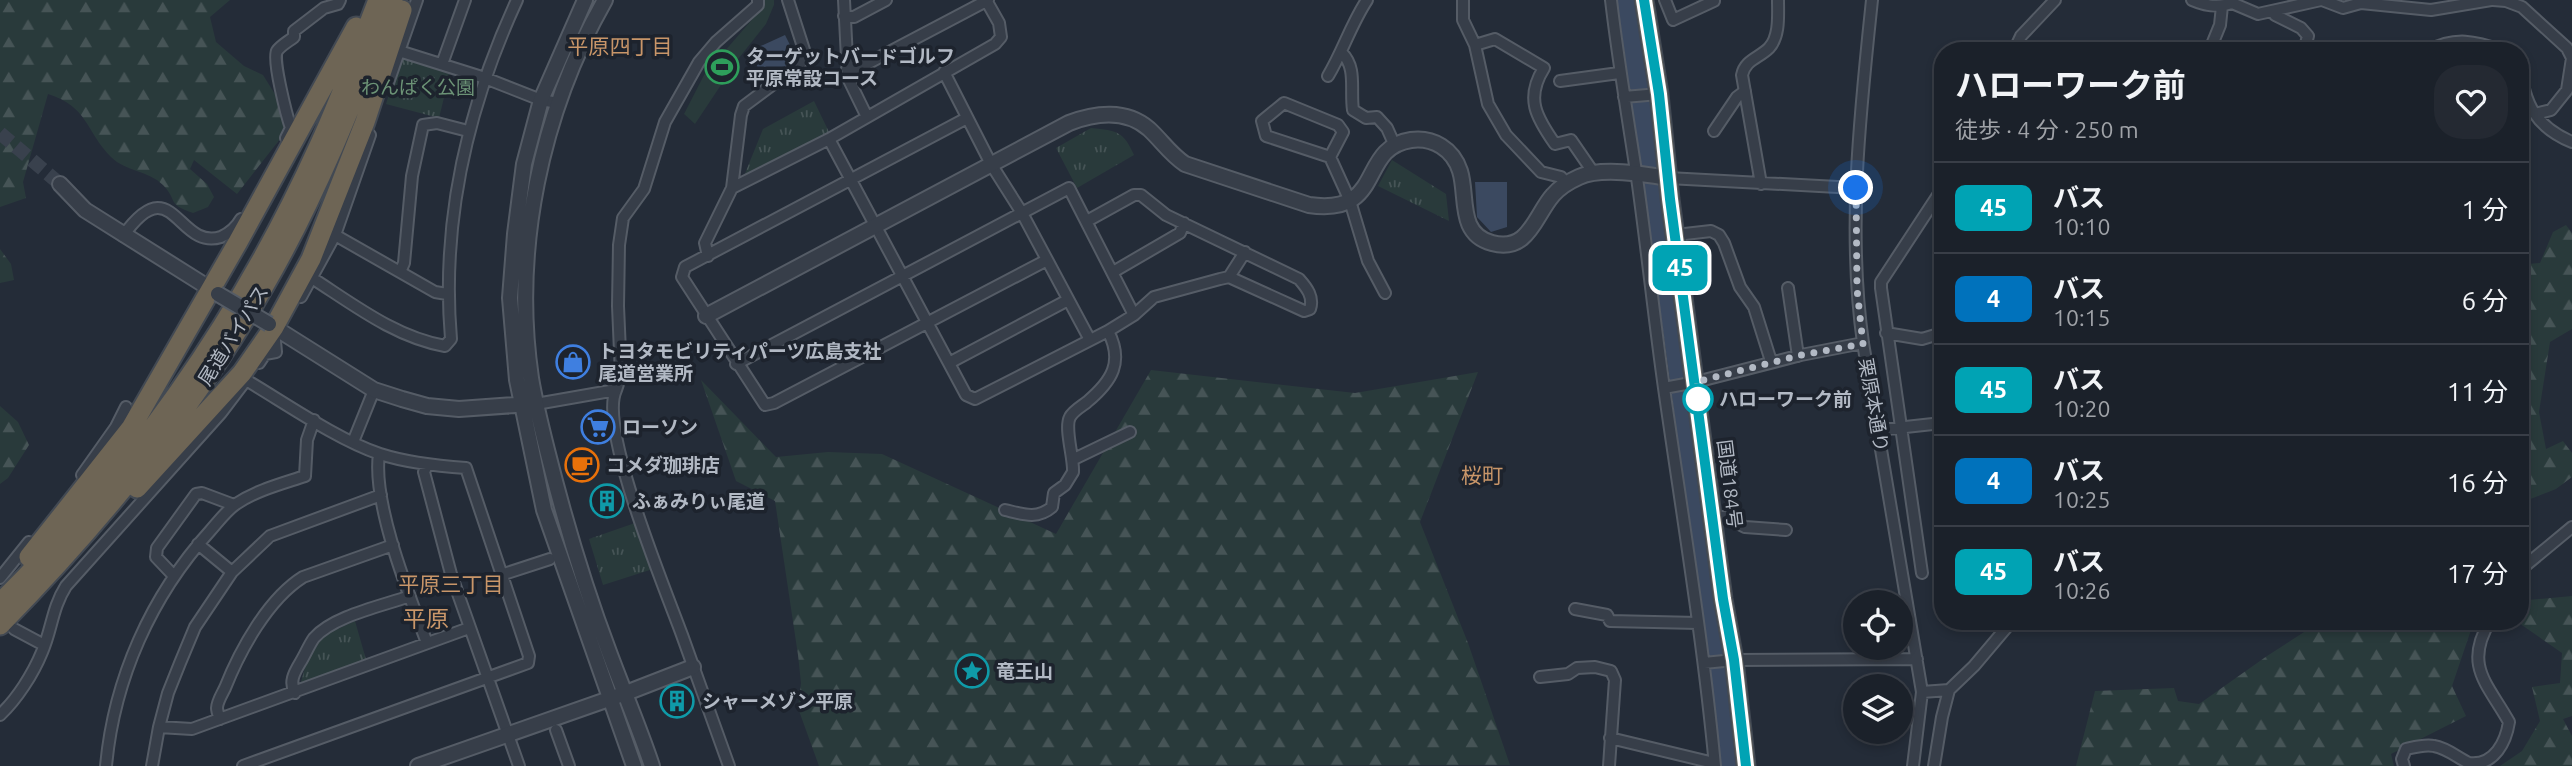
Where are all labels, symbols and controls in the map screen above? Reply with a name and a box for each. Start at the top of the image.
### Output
district label: 平原四丁目 [568,34,673,58]
place label: ターゲットバードゴルフ 平原常設コース [746,45,955,89]
sports icon: ターゲットバードゴルフ 平原常設コース [703,48,741,86]
button: heart [2434,65,2508,139]
text: ハローワーク前 [1955,66,2186,103]
park label: わんぱく公園 [361,76,475,98]
text: 徒歩 · 4 分 · 250 m [1955,117,2139,142]
your location [1838,170,1873,205]
text: バス [2053,183,2105,212]
text: 45 [1980,194,2007,221]
text: 1 分 [2461,195,2508,224]
text: 10:10 [2053,214,2111,239]
line badge: 45 [1648,245,1712,291]
text: 45 [1666,254,1694,281]
text: バス [2053,274,2105,303]
street label: 尾道バイパス [194,281,272,389]
text: 4 [1987,285,2000,312]
text: 6 分 [2461,286,2508,315]
text: 10:15 [2053,305,2111,330]
place label: トヨタモビリティパーツ広島支社 尾道営業所 [598,340,881,384]
shop icon: トヨタモビリティパーツ広島支社 尾道営業所 [554,343,592,381]
street label: 栗原本通り [1855,356,1893,454]
text: バス [2053,365,2105,394]
text: 45 [1980,376,2007,403]
text: 11 分 [2447,377,2508,406]
marker: ハローワーク前 [1683,384,1713,414]
place label: ハローワーク前 [1719,388,1852,410]
text: 10:20 [2053,396,2111,421]
supermarket icon: ローソン [579,408,617,446]
place label: ローソン [622,416,698,438]
street label: 国道184号 [1714,438,1746,530]
cafe icon: コメダ珈琲店 [563,446,601,484]
place label: コメダ珈琲店 [606,454,720,476]
text: バス [2053,456,2105,485]
district label: 桜町 [1461,463,1503,487]
text: 4 [1987,467,2000,494]
text: 16 分 [2447,468,2508,497]
building icon: ふぁみりぃ尾道 [588,482,626,520]
text: 10:25 [2053,487,2111,512]
place label: ふぁみりぃ尾道 [632,490,765,512]
text: バス [2053,547,2105,576]
text: 45 [1980,558,2007,585]
text: 17 分 [2447,559,2508,588]
district label: 平原三丁目 [399,572,504,596]
text: 10:26 [2053,578,2111,603]
map controls [1843,590,1913,744]
button: locate [1843,590,1913,660]
district label: 平原 [403,606,449,631]
place icon: 竜王山 [953,652,991,690]
place label: 竜王山 [996,660,1053,682]
button: layers [1843,674,1913,744]
building icon: シャーメゾン平原 [658,682,696,720]
place label: シャーメゾン平原 [702,690,853,712]

